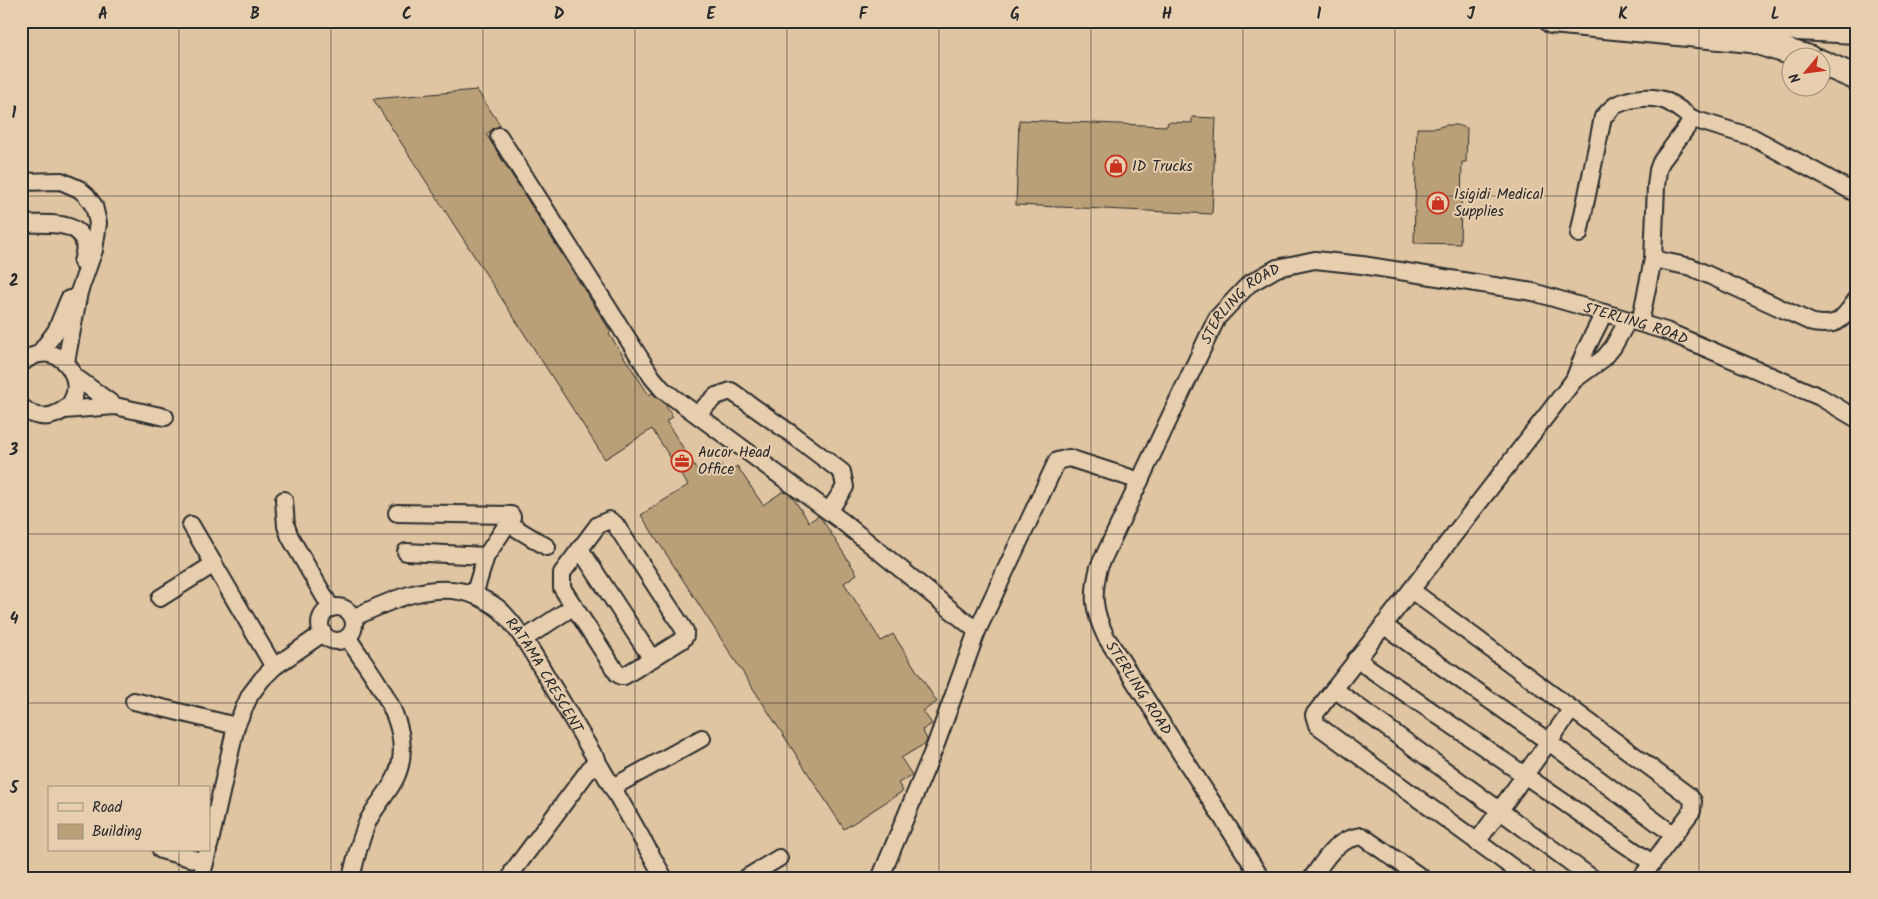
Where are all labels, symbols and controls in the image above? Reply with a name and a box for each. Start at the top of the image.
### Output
text: A [98,2,108,27]
text: B [250,2,260,27]
text: C [402,2,412,27]
text: D [554,2,565,27]
text: E [707,2,717,27]
text: F [859,2,869,27]
text: G [1010,2,1020,27]
text: H [1162,2,1172,27]
text: I [1317,2,1322,27]
text: J [1467,2,1476,27]
text: K [1618,2,1628,27]
text: L [1771,2,1779,27]
north arrow [1780,48,1830,98]
text: N [1784,68,1807,87]
text: 1 [12,101,17,126]
shop icon: ID Trucks [1104,154,1128,178]
place label: ID Trucks [1132,155,1193,179]
place label: Isigidi Medical Supplies [1454,183,1544,224]
shop icon: Isigidi Medical Supplies [1426,191,1450,215]
street label: STERLING ROAD [1195,257,1285,348]
text: 2 [9,269,19,294]
street label: STERLING ROAD [1580,296,1692,352]
text: 3 [9,438,19,463]
place label: Aucor Head Office [698,441,771,482]
office icon: Aucor Head Office [670,449,694,473]
text: 4 [10,607,19,632]
street label: RATAMA CRESCENT [499,612,590,740]
street label: STERLING ROAD [1099,637,1178,741]
text: 5 [9,776,20,801]
legend [48,786,210,852]
text: Road [92,796,123,820]
text: Building [92,820,142,844]

